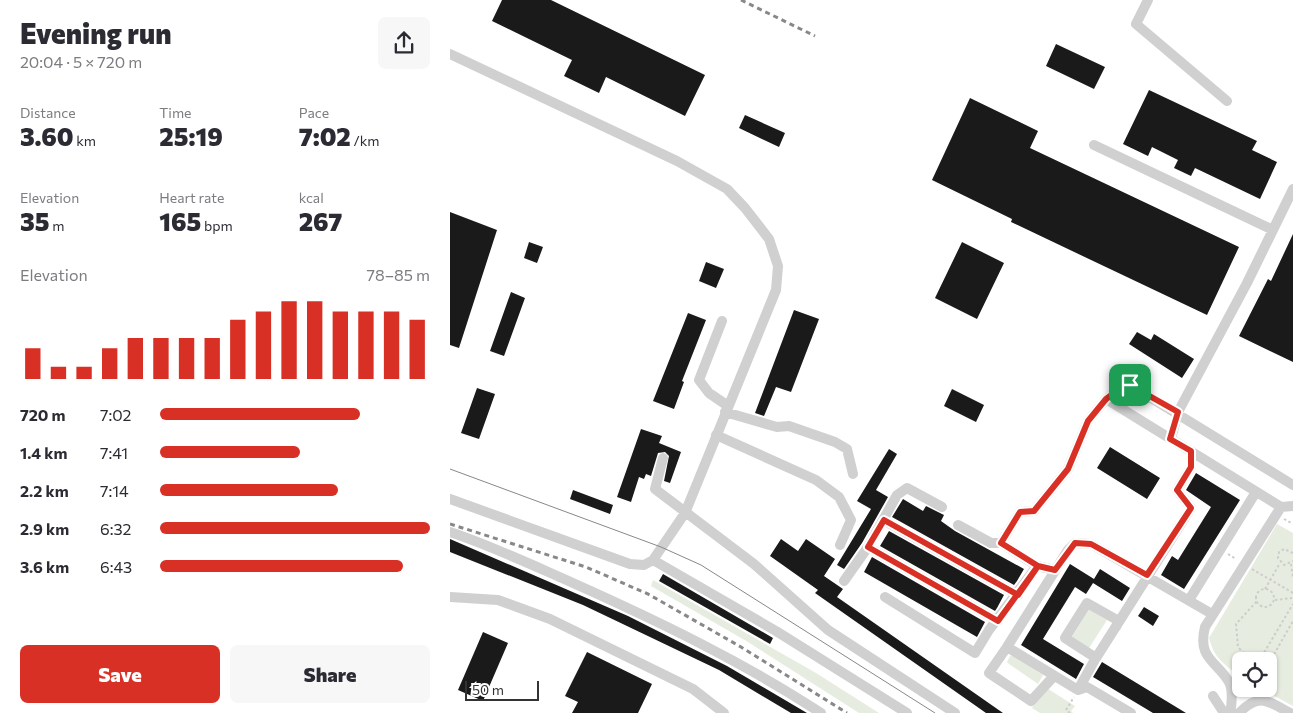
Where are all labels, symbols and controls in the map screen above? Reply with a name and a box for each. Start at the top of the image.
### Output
text: Evening run [20,16,172,50]
button: share [378,17,430,69]
text: 20:04 · 5 × 720 m [20,52,142,71]
text: Distance [20,104,76,121]
text: Time [159,104,192,121]
text: Pace [299,104,329,121]
text: 3.60 [20,121,74,151]
text: 25:19 [159,121,223,151]
text: 7:02 [299,121,351,151]
text: km [74,132,96,149]
text: /km [351,132,379,149]
text: Elevation [20,189,79,206]
text: Heart rate [159,189,224,206]
text: kcal [299,189,324,206]
text: 35 [20,206,49,236]
text: 165 [159,206,201,236]
text: 267 [299,206,342,236]
text: m [49,217,64,234]
text: bpm [201,217,233,234]
text: Elevation [20,265,88,284]
text: 78–85 m [367,265,430,284]
pin [1109,364,1151,406]
icon: arrive [1116,371,1144,399]
text: 720 m [20,405,65,424]
text: 7:02 [100,405,132,424]
text: 1.4 km [20,443,67,462]
text: 7:41 [100,443,128,462]
text: 2.2 km [20,481,69,500]
text: 7:14 [100,481,129,500]
text: 2.9 km [20,519,69,538]
text: 6:32 [100,519,131,538]
text: 3.6 km [20,557,69,576]
text: 6:43 [100,557,132,576]
button: Save [20,645,220,703]
button: Share [230,645,430,703]
map controls [1232,652,1277,697]
button: locate [1232,652,1277,697]
scale bar [465,678,539,701]
text: 50 m [472,681,504,698]

